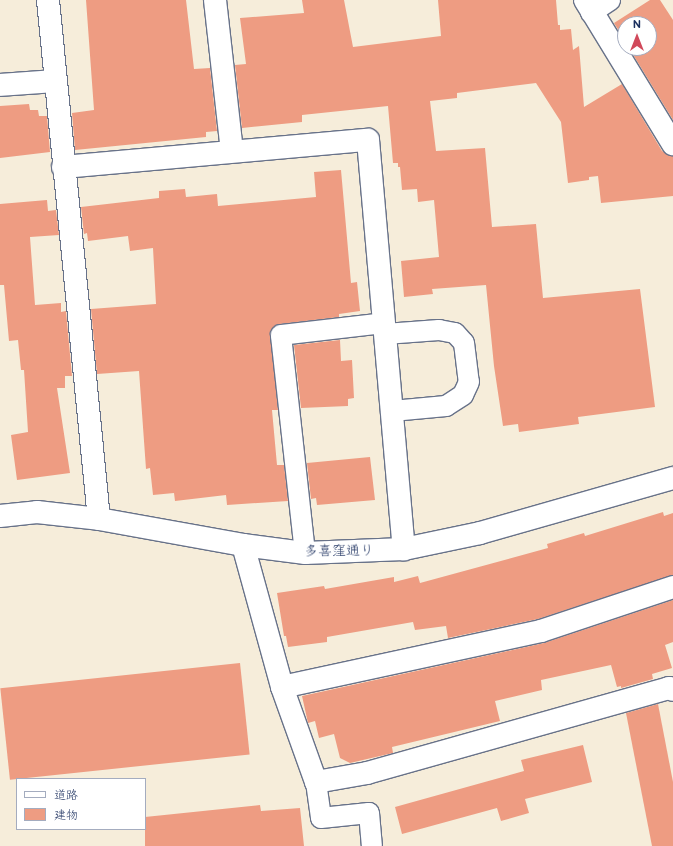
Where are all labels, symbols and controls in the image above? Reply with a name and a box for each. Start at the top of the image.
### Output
north arrow [617,16,657,56]
text: N [633,18,641,31]
street label: 多喜窪通り [304,542,374,560]
legend [16,778,146,830]
text: 道路 [54,788,78,803]
text: 建物 [54,808,78,823]

